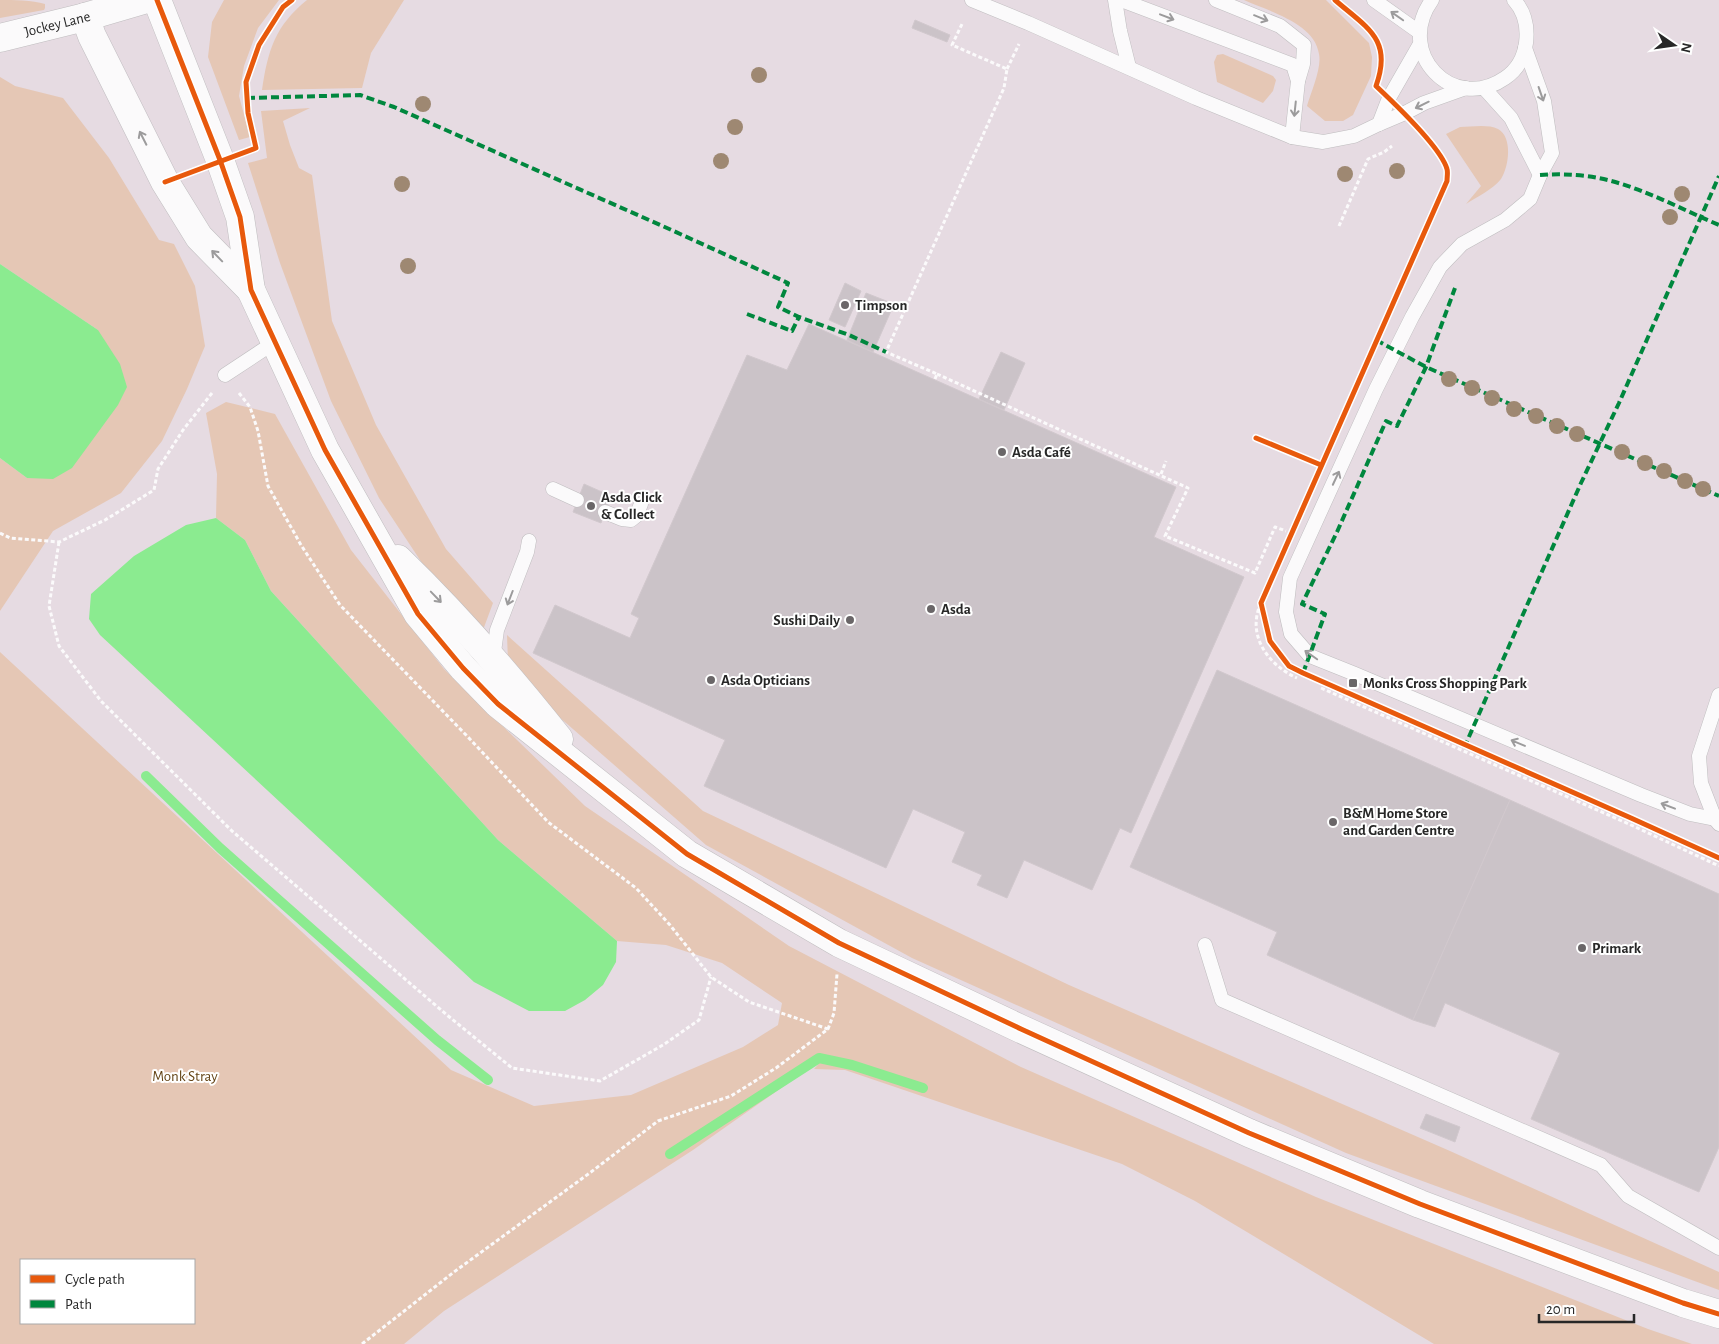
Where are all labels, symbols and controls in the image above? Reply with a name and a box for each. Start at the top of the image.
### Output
street label: Jockey Lane [23,8,92,39]
one-way arrow [1390,11,1404,21]
one-way arrow [1159,13,1174,22]
one-way arrow [1253,14,1268,24]
north arrow [1649,20,1699,70]
text: N [1678,41,1694,54]
one-way arrow [1537,86,1547,102]
one-way arrow [1415,100,1430,110]
one-way arrow [1290,101,1300,117]
one-way arrow [138,131,148,146]
one-way arrow [211,249,223,262]
place label: Timpson [855,298,907,313]
marker: Timpson [839,299,851,311]
place label: Asda Café [1012,445,1071,460]
marker: Asda Café [996,446,1008,458]
one-way arrow [1331,471,1341,486]
place label: Asda Click & Collect [601,490,663,522]
marker: Asda Click & Collect [585,500,597,512]
one-way arrow [505,589,514,605]
one-way arrow [430,591,443,603]
place label: Asda [941,602,971,617]
marker: Asda [925,603,937,615]
place label: Sushi Daily [773,613,840,628]
marker: Sushi Daily [844,614,856,626]
one-way arrow [1304,650,1318,660]
place label: Asda Opticians [721,673,810,688]
marker: Asda Opticians [705,674,717,686]
place label: Monks Cross Shopping Park [1363,676,1527,691]
marker: Monks Cross Shopping Park [1347,677,1359,689]
one-way arrow [1511,737,1526,747]
one-way arrow [1661,801,1676,810]
place label: B&M Home Store and Garden Centre [1343,806,1454,838]
marker: B&M Home Store and Garden Centre [1327,816,1339,828]
place label: Primark [1592,941,1642,956]
marker: Primark [1576,942,1588,954]
park label: Monk Stray [152,1069,218,1084]
legend [20,1259,195,1324]
text: Cycle path [65,1272,125,1287]
scale bar [1539,1292,1634,1324]
text: Path [65,1297,92,1312]
text: 20 m [1546,1302,1575,1317]

